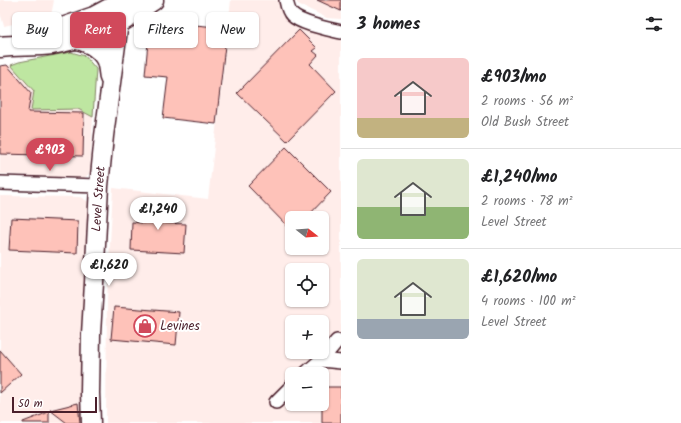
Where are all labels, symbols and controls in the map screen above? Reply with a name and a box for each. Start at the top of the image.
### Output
text: 3 homes [357,11,420,38]
chip: Buy [12,12,62,48]
chip: Rent [70,12,126,48]
chip: Filters [134,12,198,48]
chip: New [206,12,259,48]
icon: filters [643,13,665,35]
text: £903/mo [481,64,547,91]
icon: home [389,74,437,122]
text: 2 rooms · 56 m² [481,91,573,112]
text: Old Bush Street [481,112,569,133]
pin: £903 [26,138,74,172]
text: £903 [35,140,65,161]
text: £1,240/mo [481,164,557,191]
street label: Level Street [86,165,112,232]
icon: home [389,175,437,223]
text: 2 rooms · 78 m² [481,191,573,212]
pin: £1,240 [125,197,191,231]
text: £1,240 [139,199,177,220]
north arrow [285,211,329,255]
map controls [285,211,329,411]
text: Level Street [481,212,547,233]
pin: £1,620 [76,253,142,287]
text: £1,620 [90,255,128,276]
button: locate [285,263,329,307]
text: £1,620/mo [481,264,557,291]
icon: home [389,275,437,323]
text: 4 rooms · 100 m² [481,291,576,312]
text: Level Street [481,312,547,333]
shop icon: Levines [132,313,158,339]
button: + [285,315,329,359]
place label: Levines [160,316,200,337]
button: − [285,367,329,411]
scale bar [12,395,97,414]
text: 50 m [18,395,43,413]

